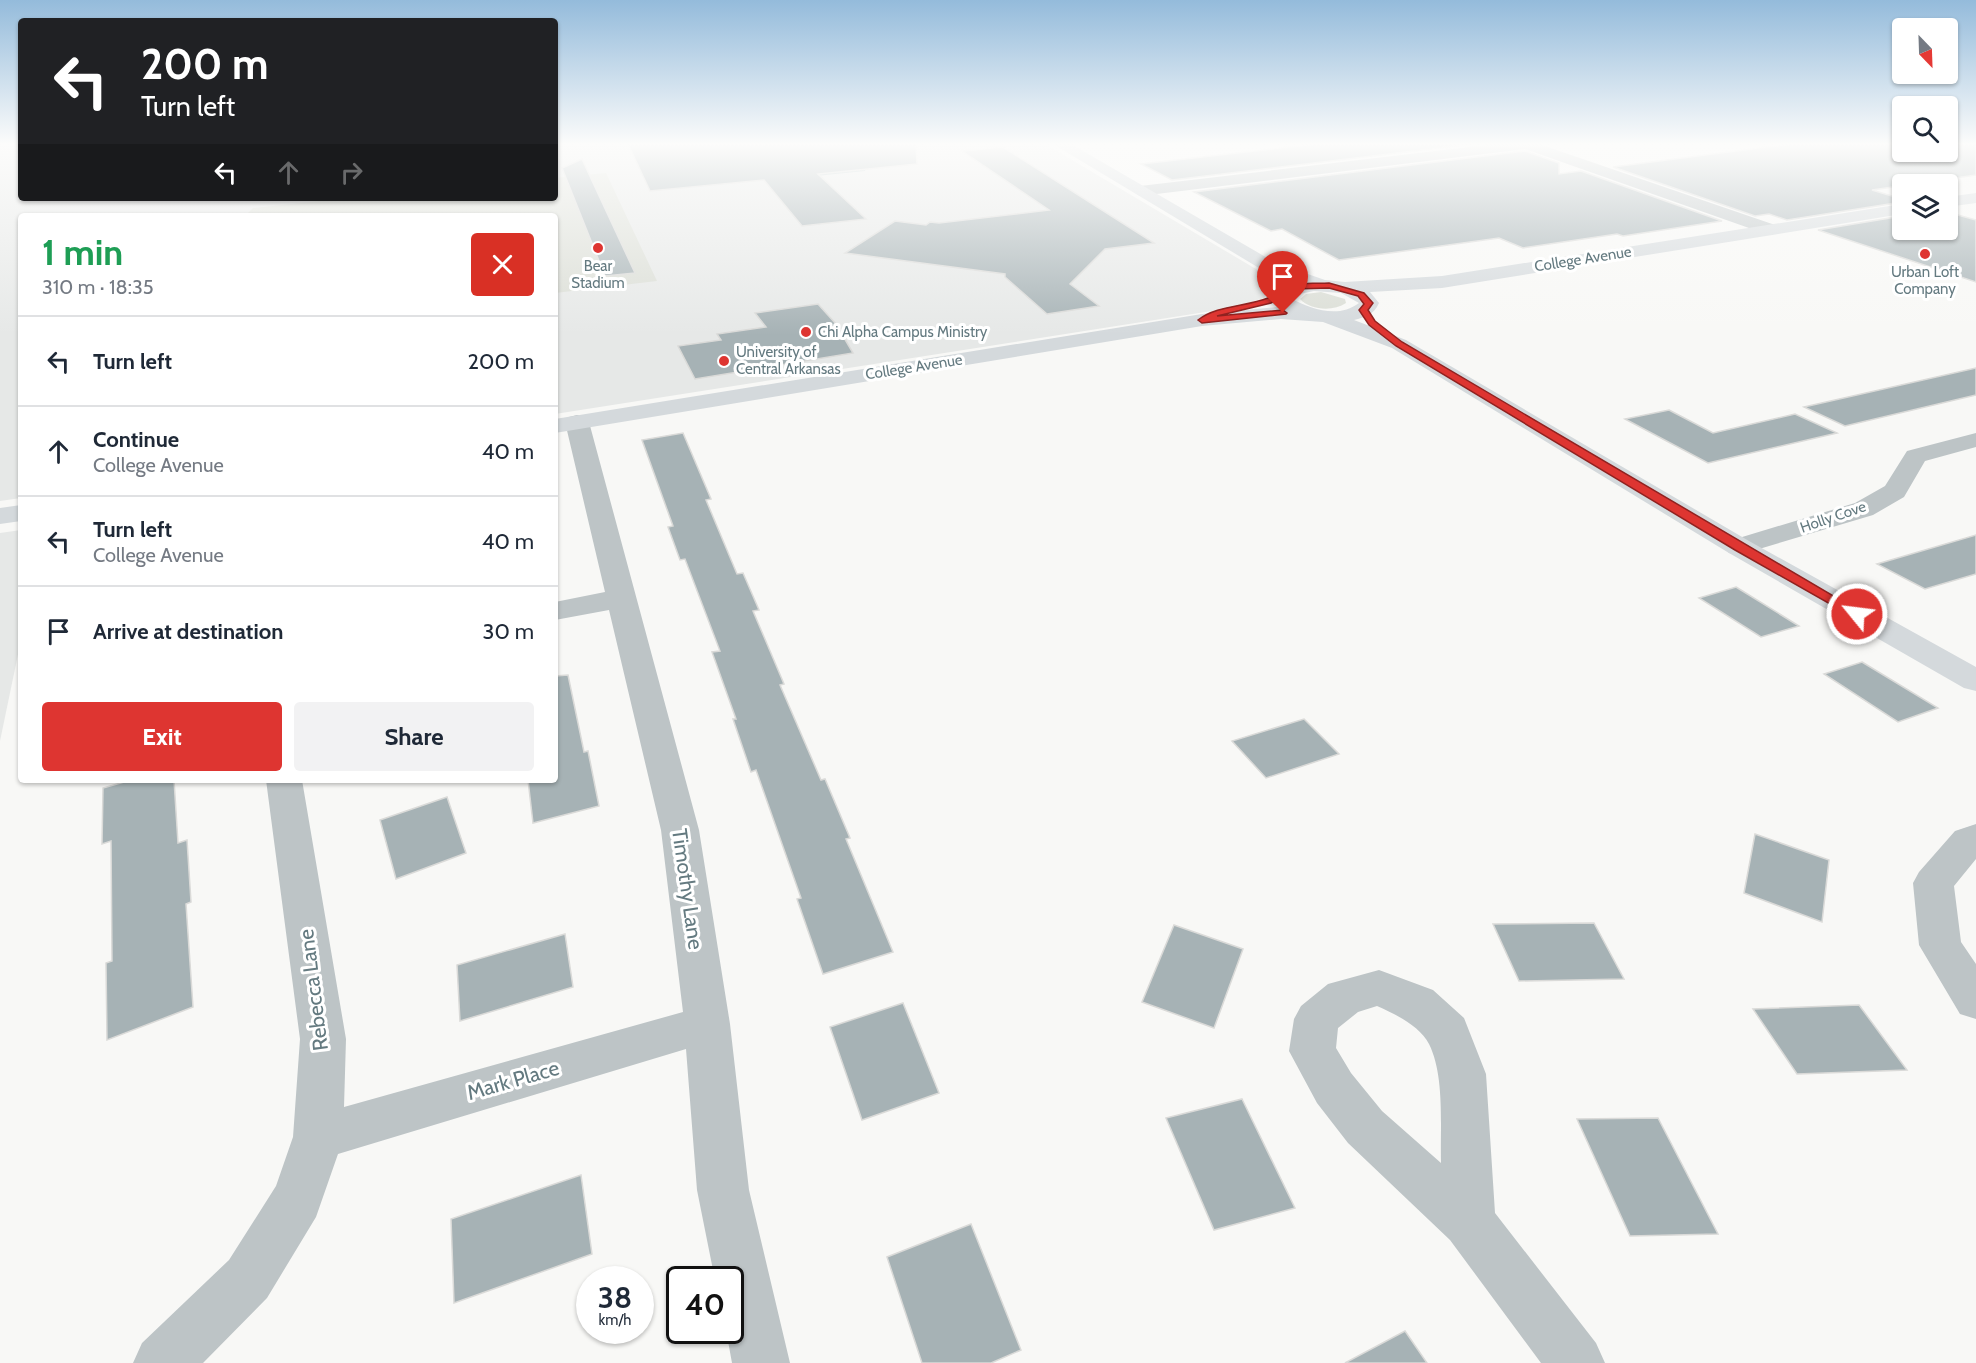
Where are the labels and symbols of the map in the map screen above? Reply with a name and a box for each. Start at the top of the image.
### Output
north arrow [1892,18,1958,84]
marker: Bear Stadium [591,241,605,255]
street label: College Avenue [1533,242,1633,276]
marker: Urban Loft Company [1918,247,1932,261]
pin [1257,251,1308,313]
place label: Bear Stadium [571,257,625,292]
place label: Urban Loft Company [1891,263,1959,298]
place label: Chi Alpha Campus Ministry [818,323,988,341]
marker: Chi Alpha Campus Ministry [799,325,813,339]
place label: University of Central Arkansas [736,343,841,378]
street label: College Avenue [864,350,964,384]
marker: University of Central Arkansas [717,354,731,368]
street label: Holly Cove [1798,497,1869,537]
position arrow [1825,582,1889,646]
street label: Timothy Lane [667,827,709,951]
street label: Rebecca Lane [293,928,333,1052]
street label: Mark Place [464,1055,562,1105]
speed limit sign: 40 [666,1266,744,1344]

